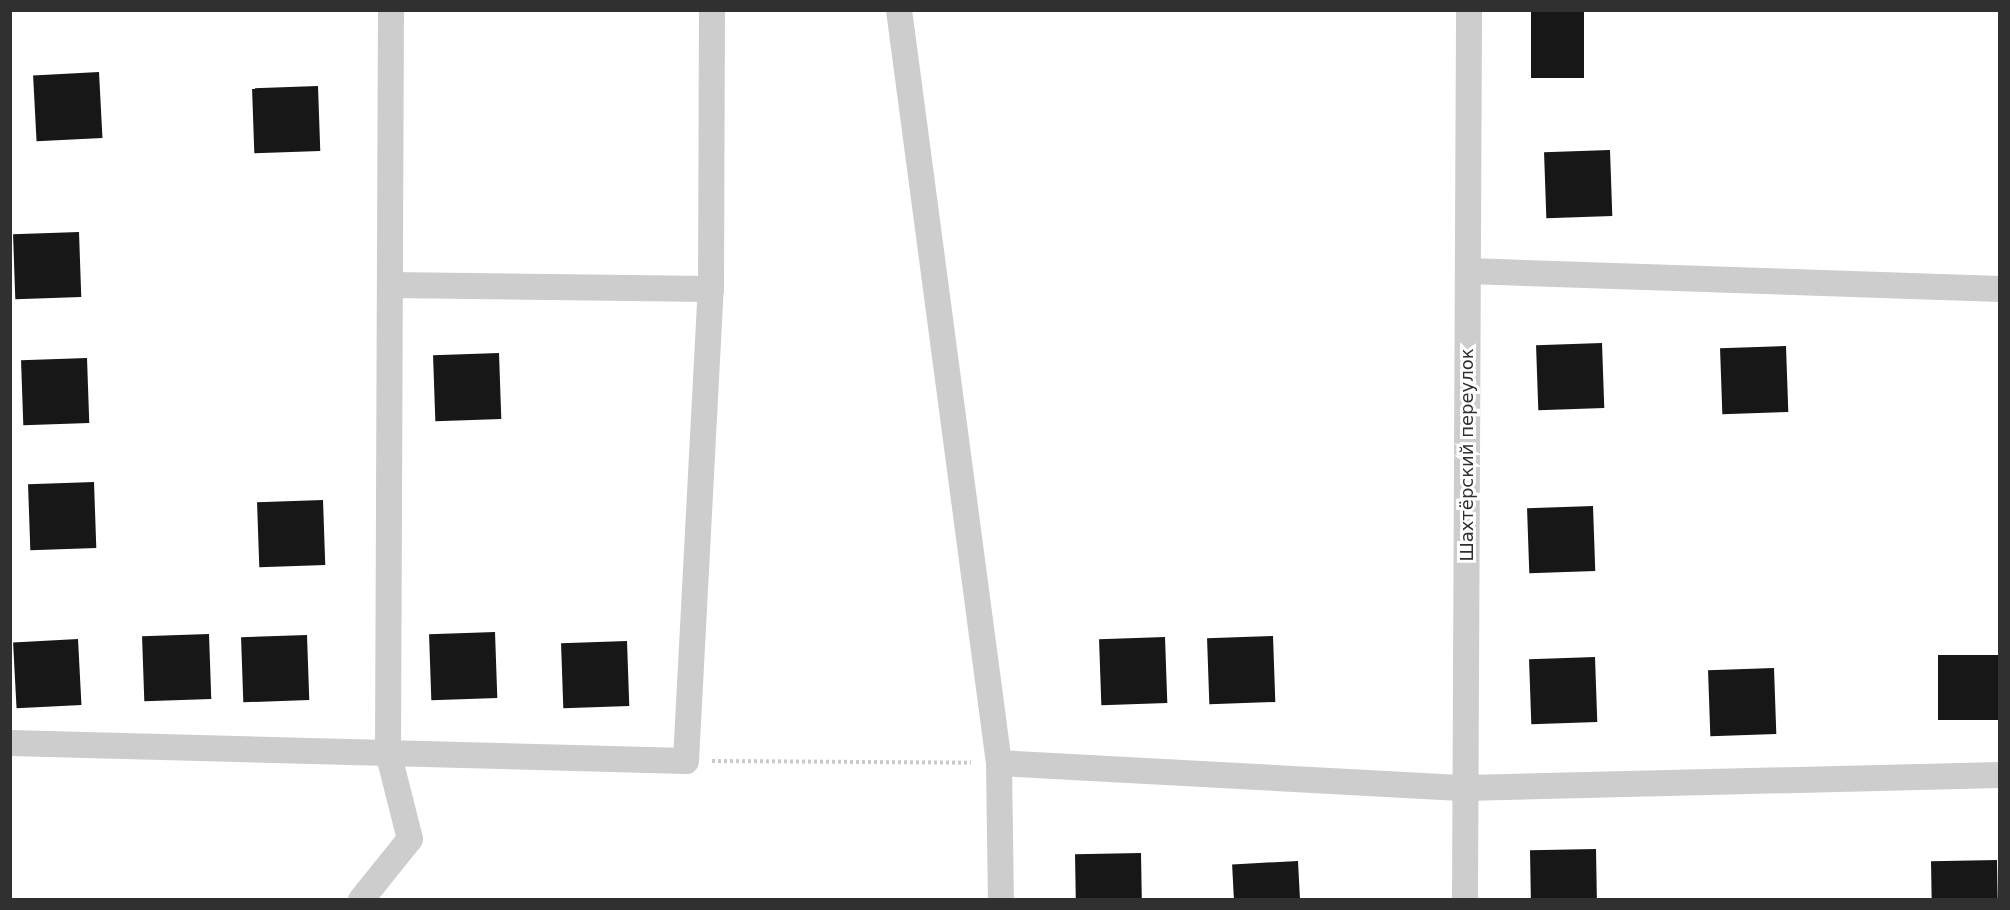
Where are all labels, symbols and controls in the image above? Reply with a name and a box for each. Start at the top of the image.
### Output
street label: Шахтёрский переулок [1456,348,1478,562]

